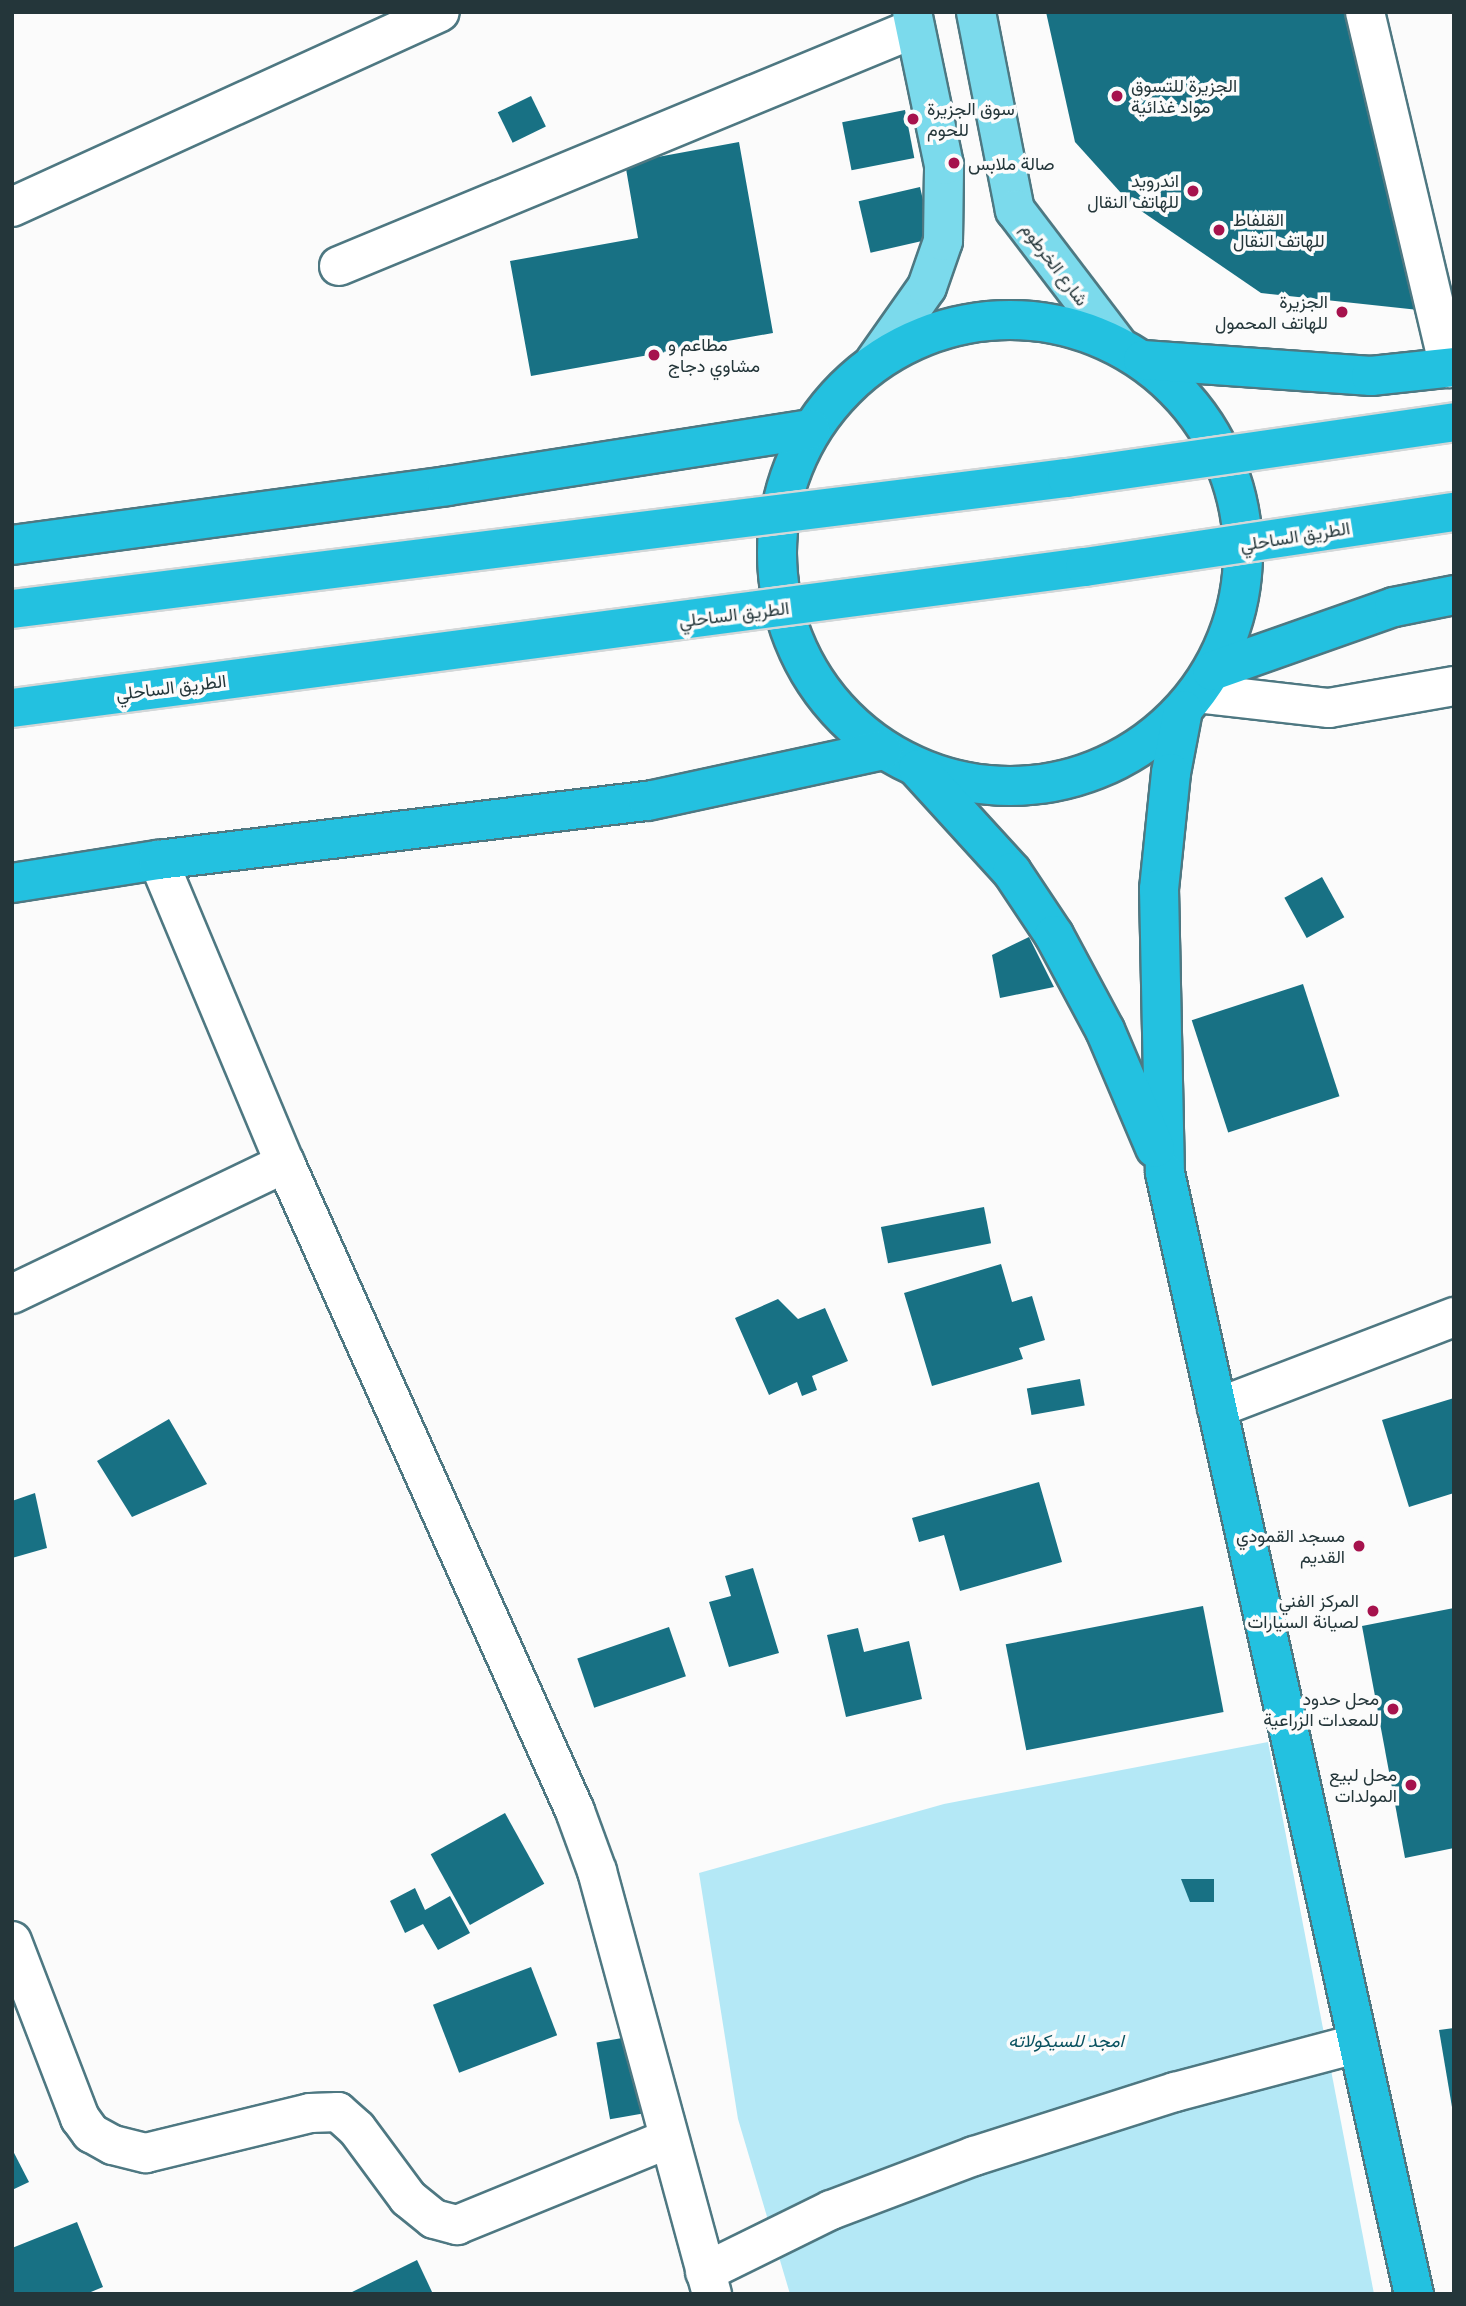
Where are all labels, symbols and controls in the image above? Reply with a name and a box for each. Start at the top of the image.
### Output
place label: الجزيرة للتسوق مواد غذائية [1131,75,1237,118]
marker: الجزيرة للتسوق مواد غذائية [1109,88,1125,104]
place label: سوق الجزيرة للحوم [927,98,1015,140]
marker: سوق الجزيرة للحوم [905,111,921,127]
place label: صالة ملابس [968,152,1055,174]
marker: صالة ملابس [946,155,962,171]
place label: اندرويد للهاتف النقال [1087,170,1179,212]
marker: اندرويد للهاتف النقال [1185,183,1201,199]
place label: القلفاط للهاتف النقال [1233,209,1325,252]
street label: شارع الخرطوم [1017,218,1093,310]
marker: القلفاط للهاتف النقال [1211,222,1227,238]
place label: الجزيرة للهاتف المحمول [1215,291,1328,334]
marker: الجزيرة للهاتف المحمول [1334,304,1350,320]
place label: مطاعم و مشاوي دجاج [668,334,760,376]
marker: مطاعم و مشاوي دجاج [646,347,662,363]
street label: الطريق الساحلي [1238,517,1352,555]
street label: الطريق الساحلي [678,597,790,631]
street label: الطريق الساحلي [115,670,227,704]
place label: مسجد القمودي القديم [1236,1525,1345,1568]
marker: مسجد القمودي القديم [1351,1538,1367,1554]
place label: المركز الفني لصيانة السيارات [1248,1590,1359,1632]
marker: المركز الفني لصيانة السيارات [1365,1603,1381,1619]
place label: محل حدود للمعدات الزراعية [1263,1688,1379,1730]
marker: محل حدود للمعدات الزراعية [1385,1701,1401,1717]
place label: محل لبيع المولدات [1329,1764,1397,1806]
marker: محل لبيع المولدات [1403,1777,1419,1793]
park label: امجد للسيكولاته [1008,2029,1124,2051]

